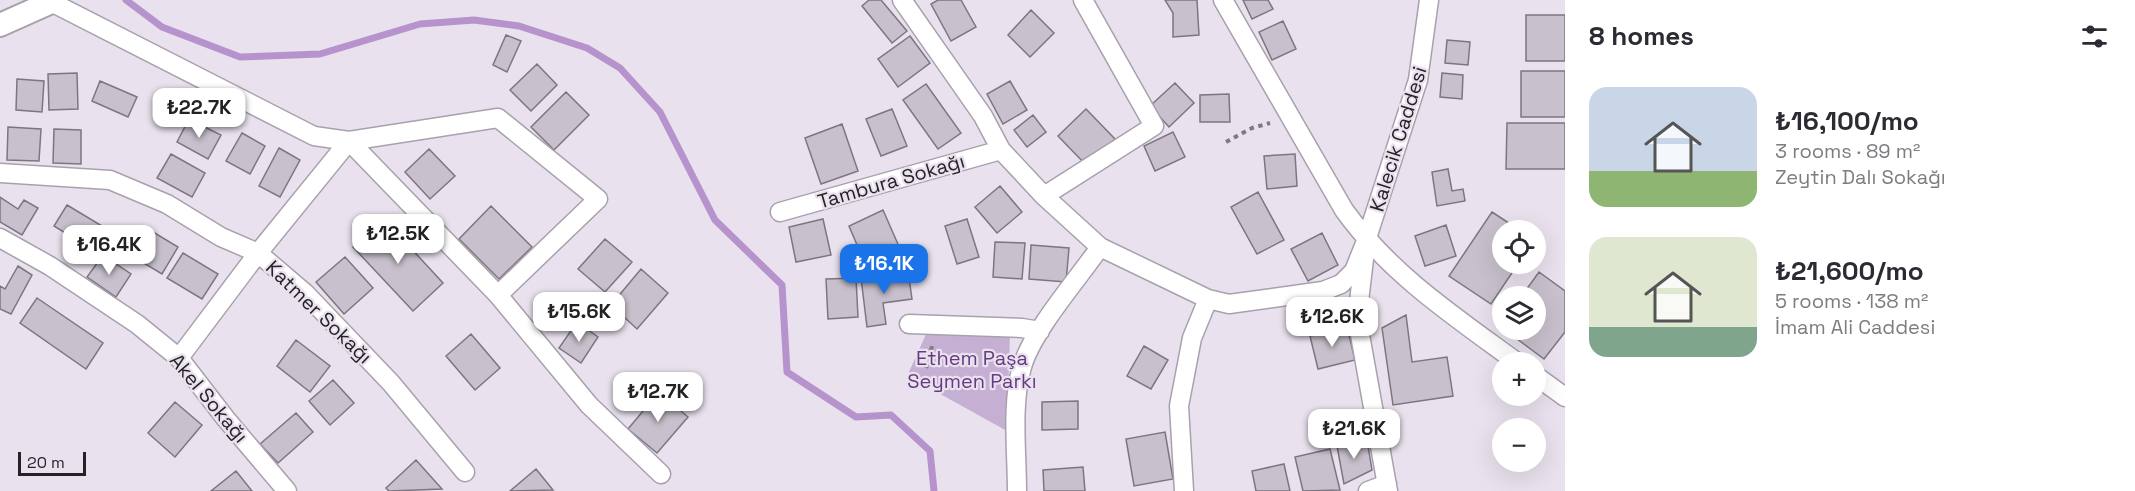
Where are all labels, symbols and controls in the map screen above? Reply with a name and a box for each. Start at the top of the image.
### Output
text: 8 homes [1589,19,1694,53]
icon: filters [2078,20,2111,53]
street label: Kalecik Caddesi [1364,63,1432,215]
pin: ₺22.7K [150,88,248,139]
text: ₺22.7K [167,94,232,120]
text: ₺16,100/mo [1775,104,1919,138]
icon: home [1637,111,1709,183]
text: 3 rooms · 89 m² [1775,138,1920,164]
street label: Tambura Sokağı [814,148,968,214]
text: Zeytin Dalı Sokağı [1775,164,1946,190]
pin: ₺12.5K [349,214,447,265]
text: ₺12.5K [366,220,430,246]
map controls [1492,220,1546,472]
button: locate [1492,220,1546,274]
pin: ₺16.4K [60,225,158,276]
text: ₺16.4K [77,231,141,257]
pin: ₺16.1K [835,244,933,295]
text: ₺16.1K [854,250,914,276]
text: ₺21,600/mo [1775,254,1924,288]
street label: Katmer Sokağı [260,255,378,369]
icon: home [1637,261,1709,333]
button: layers [1492,286,1546,340]
text: 5 rooms · 138 m² [1775,288,1928,314]
pin: ₺15.6K [530,292,628,343]
pin: ₺12.6K [1283,297,1381,348]
text: ₺15.6K [547,298,611,324]
text: ₺12.6K [1300,303,1364,329]
text: İmam Ali Caddesi [1775,314,1935,340]
park label: Ethem Paşa Seymen Parkı [907,345,1037,394]
street label: Akel Sokağı [164,348,254,448]
button: + [1492,352,1546,406]
pin: ₺12.7K [609,372,707,423]
text: ₺12.7K [627,378,689,404]
pin: ₺21.6K [1305,409,1403,460]
text: ₺21.6K [1322,415,1386,441]
button: − [1492,418,1546,472]
scale bar [18,449,86,476]
text: 20 m [27,452,65,473]

